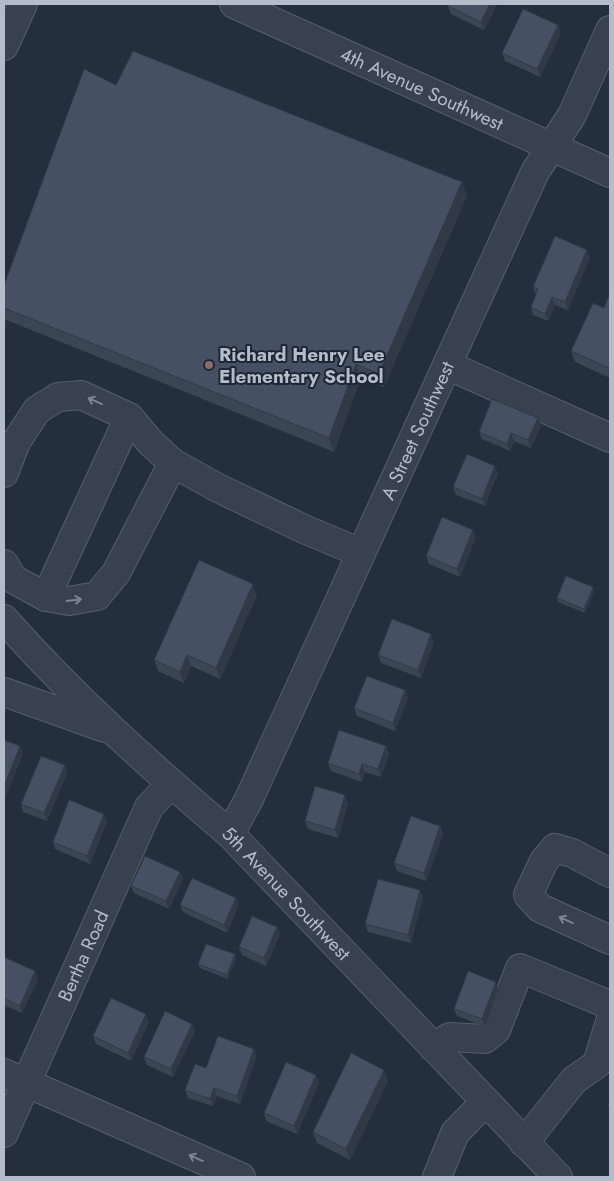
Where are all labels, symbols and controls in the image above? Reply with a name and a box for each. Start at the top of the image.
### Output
street label: 4th Avenue Southwest [336,40,508,137]
place label: Richard Henry Lee Elementary School [219,341,385,390]
street label: A Street Southwest [374,356,461,504]
marker: Richard Henry Lee Elementary School [203,359,215,371]
one-way arrow [88,396,103,406]
one-way arrow [66,595,82,605]
street label: 5th Avenue Southwest [217,820,357,966]
street label: Bertha Road [51,906,115,1006]
one-way arrow [559,915,574,924]
one-way arrow [189,1152,204,1162]

